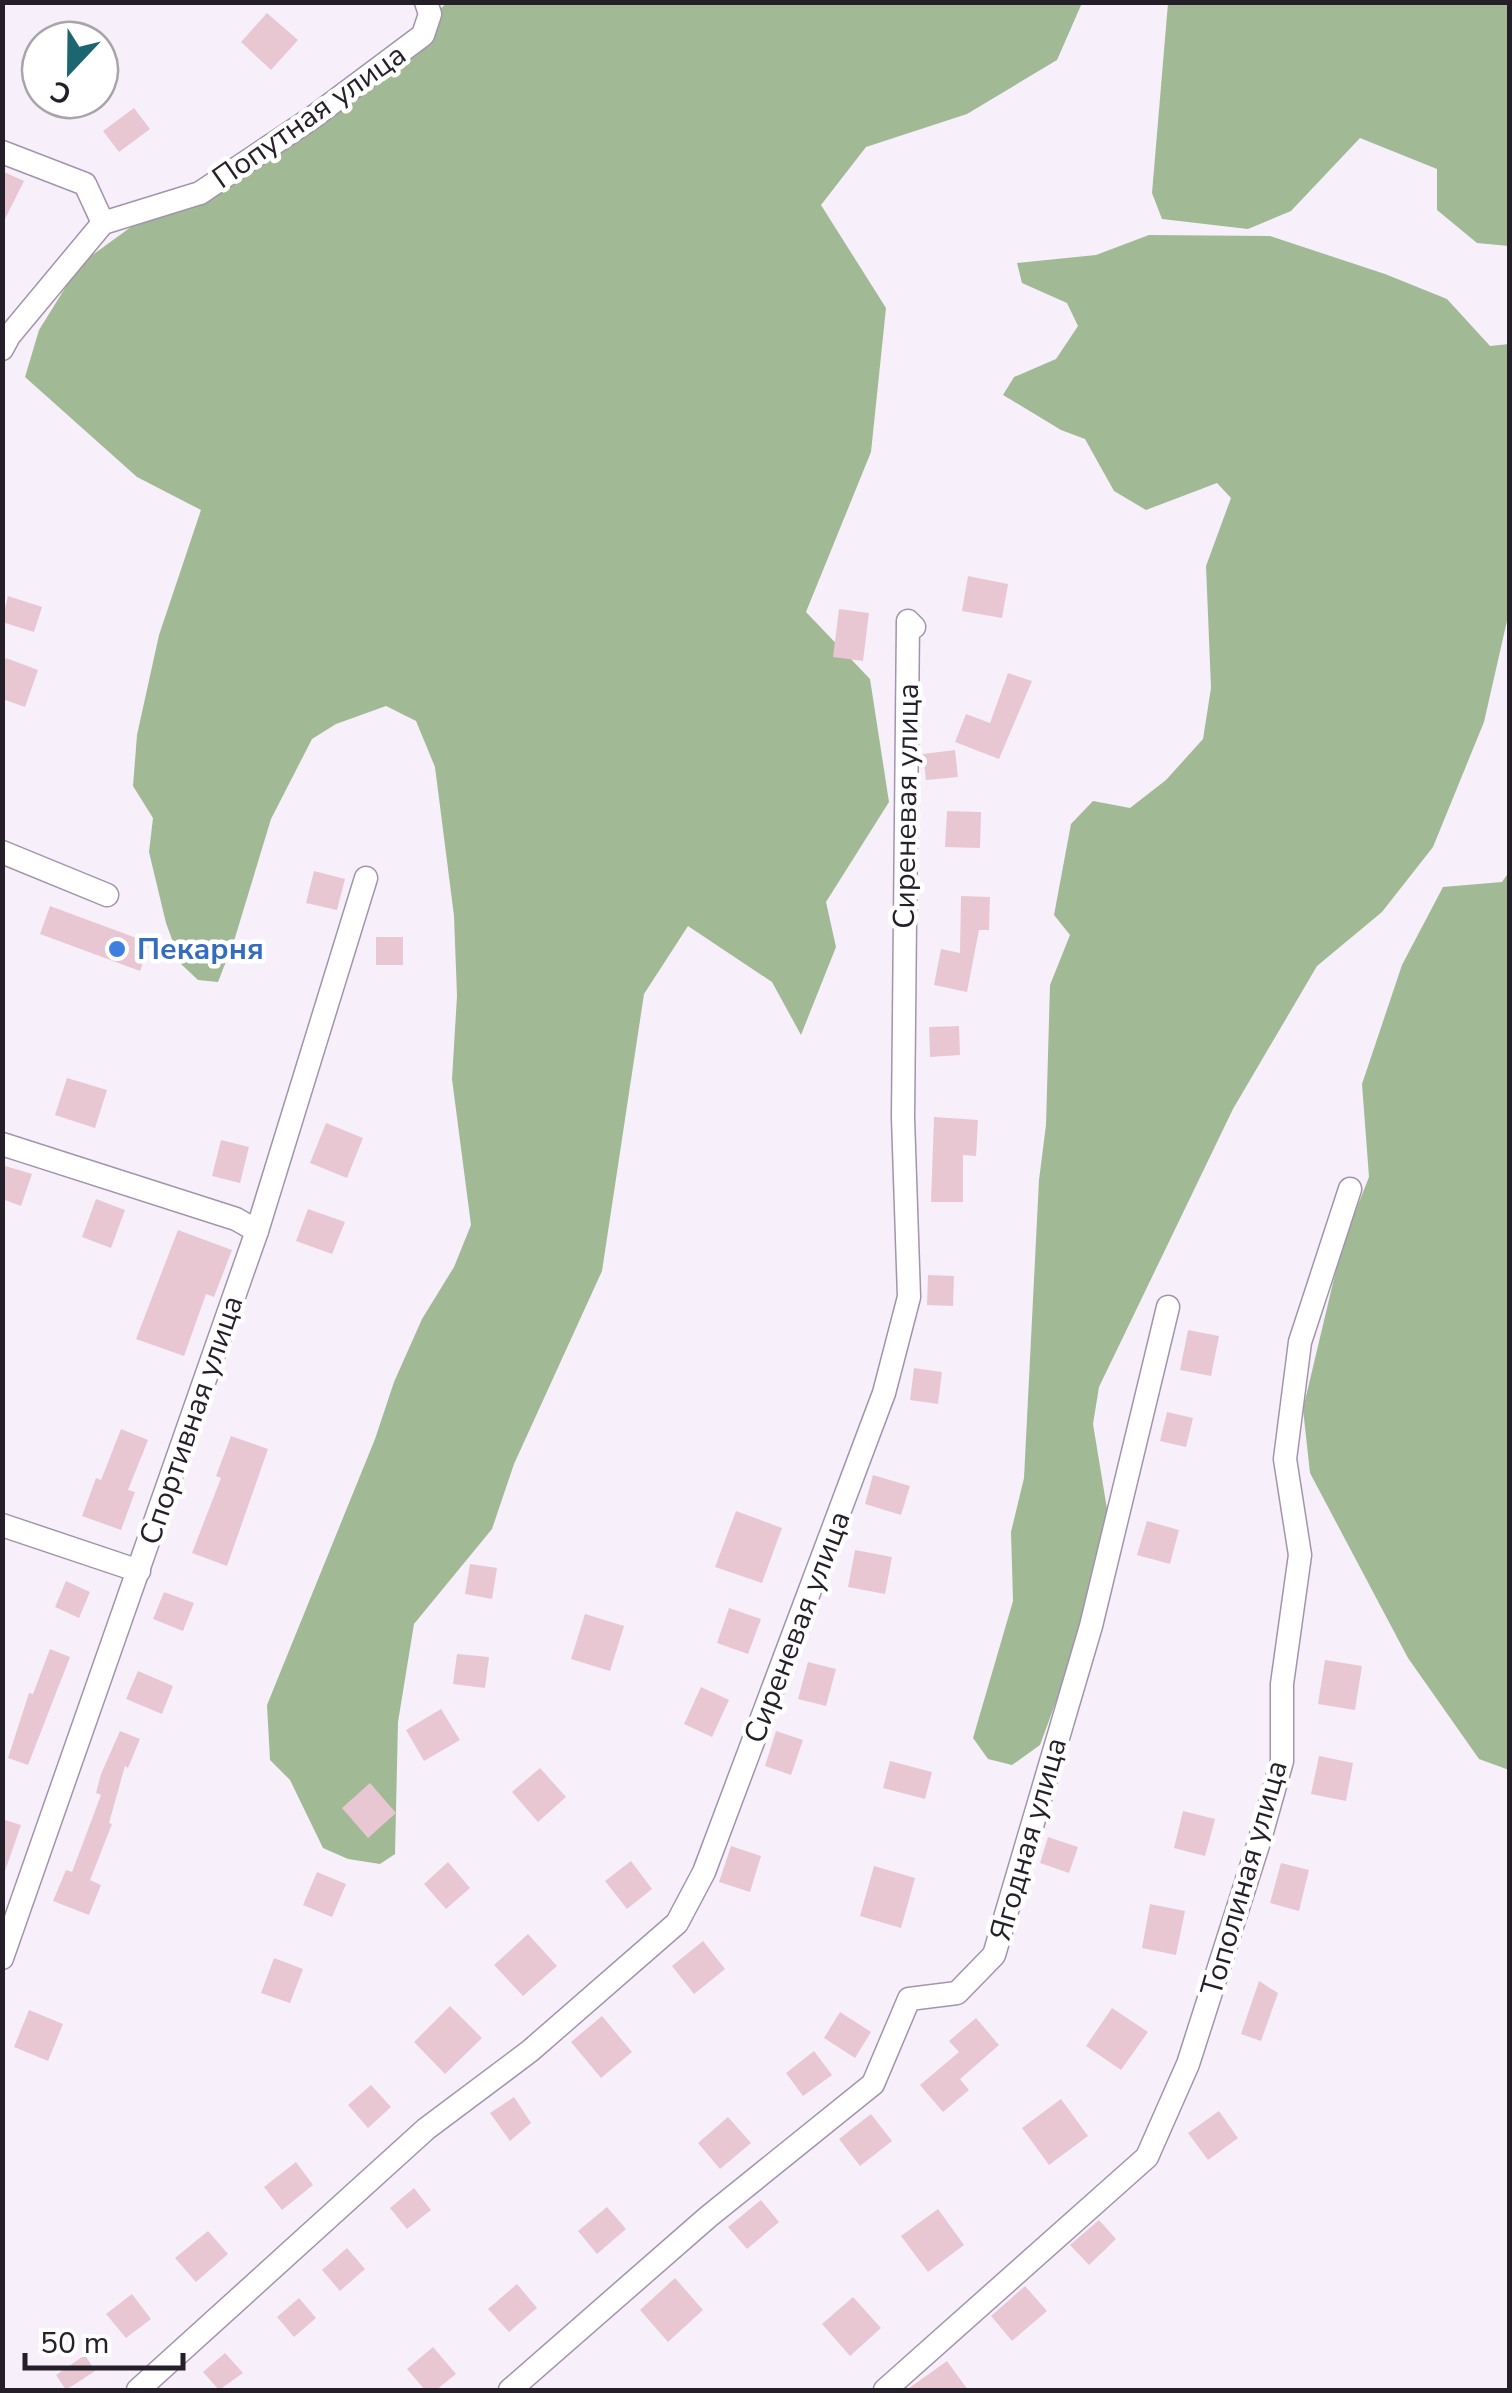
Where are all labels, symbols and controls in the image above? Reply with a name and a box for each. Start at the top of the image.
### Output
north arrow [20,20,120,120]
street label: Попутная улица [204,34,414,198]
text: С [45,71,77,113]
street label: Сиреневая улица [884,683,929,929]
place label: Пекарня [137,929,264,970]
marker: Пекарня [106,938,128,960]
street label: Спортивная улица [130,1290,253,1550]
street label: Сиреневая улица [734,1505,861,1749]
street label: Ягодная улица [980,1733,1077,1945]
street label: Тополиная улица [1191,1756,1298,2001]
scale bar [25,2308,182,2370]
text: 50 m [40,2323,109,2364]

